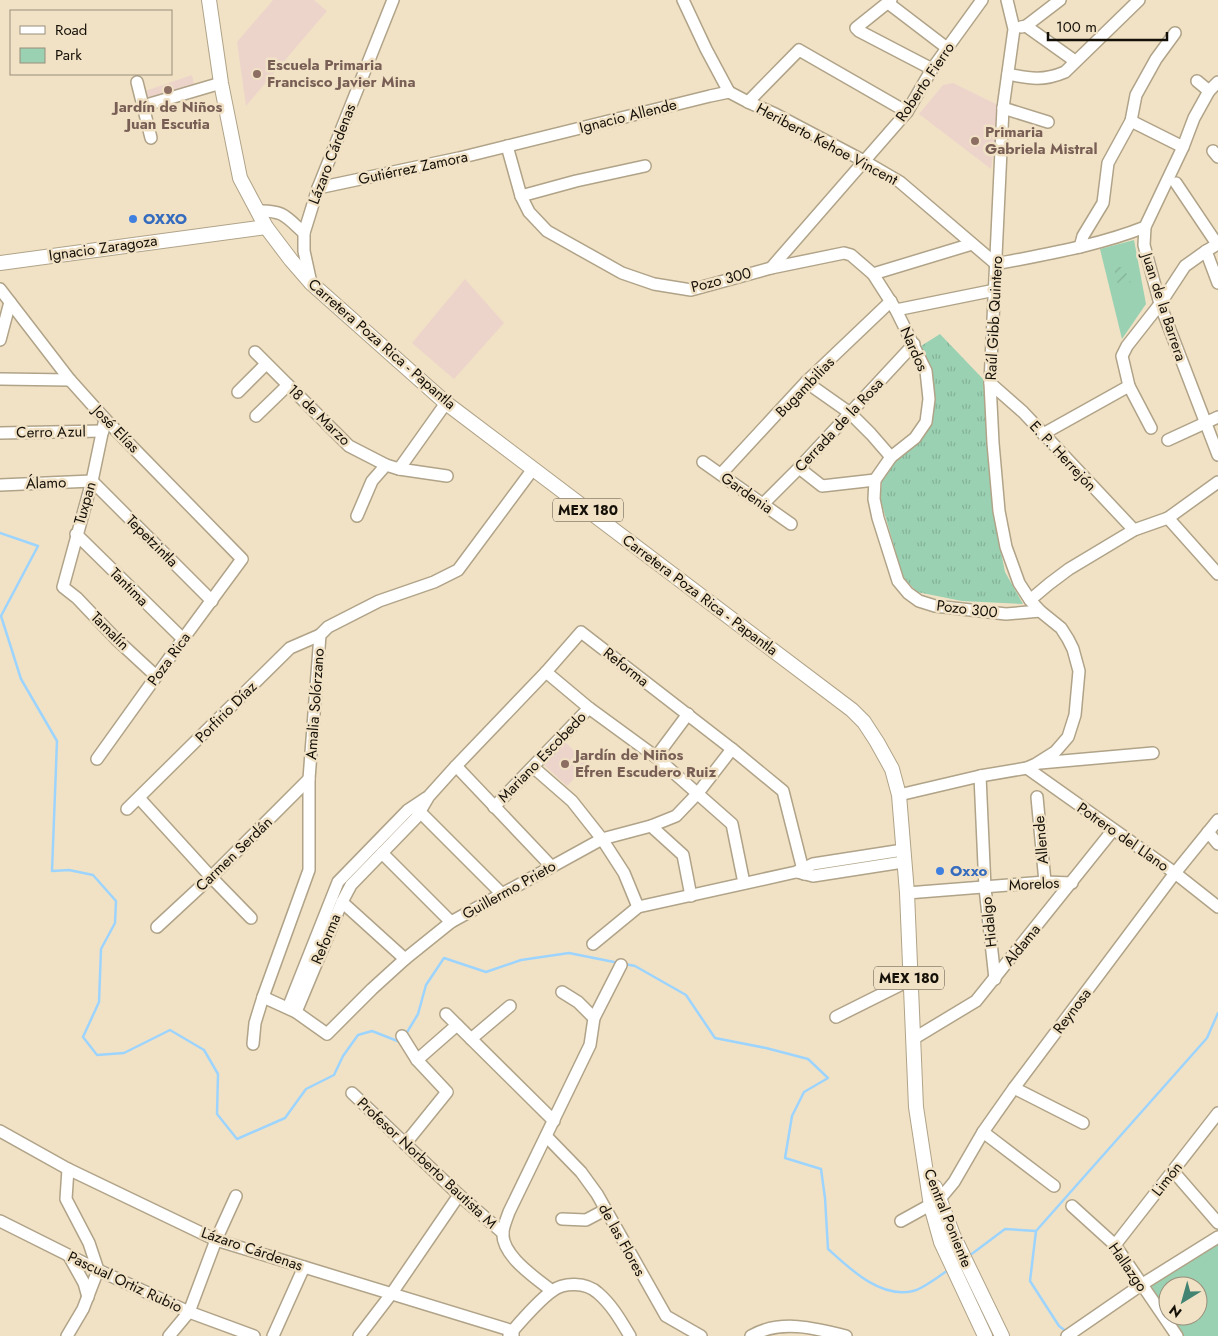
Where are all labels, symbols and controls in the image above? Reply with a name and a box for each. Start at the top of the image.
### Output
legend [10,10,172,75]
scale bar [1048,10,1167,42]
text: 100 m [1056,16,1097,38]
text: Road [55,19,87,41]
street label: Roberto Fierro [890,38,960,126]
text: Park [55,44,82,66]
place label: Escuela Primaria Francisco Javier Mina [267,54,416,93]
marker: Escuela Primaria Francisco Javier Mina [251,68,263,80]
marker: Jardín de Niños Juan Escutia [162,84,174,96]
street label: Ignacio Allende [577,93,679,139]
place label: Jardín de Niños Juan Escutia [111,96,222,135]
street label: Heriberto Kehoe Vincent [752,97,902,191]
street label: Lázaro Cárdenas [303,101,361,207]
place label: Primaria Gabriela Mistral [985,121,1098,160]
marker: Primaria Gabriela Mistral [969,135,981,147]
street label: Gutiérrez Zamora [356,146,470,190]
place label: OXXO [143,208,187,230]
marker: OXXO [127,213,139,225]
street label: Ignacio Zaragoza [47,229,159,267]
street label: Juan de la Barrera [1135,248,1192,364]
street label: Raúl Gibb Quintero [980,255,1008,381]
street label: Pozo 300 [689,262,753,298]
street label: Carretera Poza Rica - Papantla [303,274,461,414]
street label: Nardos [894,323,934,375]
street label: Bugambilias [770,352,840,422]
street label: Cerrada de la Rosa [790,373,888,477]
street label: 18 de Marzo [283,379,355,451]
street label: José Elías [86,399,144,458]
street label: E. P. Herrejón [1024,416,1102,496]
street label: Cerro Azul [16,420,86,444]
street label: Gardenia [716,467,778,519]
street label: Álamo [25,471,67,495]
street label: Tuxpan [68,479,102,527]
road number: MEX 180 [553,498,623,522]
street label: Tepetzintla [121,510,183,572]
street label: Carretera Poza Rica - Papantla [618,529,782,661]
street label: Tantima [105,563,153,611]
street label: Pozo 300 [935,594,999,624]
street label: Tamalín [86,607,134,655]
street label: Poza Rica [142,628,196,690]
street label: Reforma [598,642,654,692]
street label: Amalia Solórzano [300,648,330,760]
street label: Porfirio Díaz [190,676,262,748]
street label: Mariano Escobedo [493,707,591,807]
place label: Jardín de Niños Efren Escudero Ruiz [572,744,716,783]
marker: Jardín de Niños Efren Escudero Ruiz [559,758,571,770]
street label: Potrero del Llano [1073,797,1173,877]
street label: Carmen Serdán [191,812,277,896]
street label: Allende [1028,815,1054,865]
street label: Guillermo Prieto [458,855,560,925]
place label: Oxxo [950,860,988,882]
marker: Oxxo [934,865,946,877]
street label: Morelos [1008,872,1060,896]
street label: Hidalgo [975,896,1003,948]
street label: Reforma [306,910,346,968]
street label: Aldama [998,919,1046,971]
road number: MEX 180 [874,966,944,990]
street label: Reynosa [1048,984,1096,1038]
street label: Profesor Norberto Bautista M [352,1092,502,1234]
street label: Limón [1147,1157,1187,1201]
street label: Central Poniente [918,1165,978,1271]
street label: de las Flores [593,1200,651,1280]
street label: Lázaro Cárdenas [198,1221,306,1277]
street label: Hallazgo [1103,1238,1153,1296]
street label: Pascual Ortiz Rubio [64,1246,186,1318]
north arrow [1158,1276,1208,1326]
text: N [1165,1300,1186,1323]

